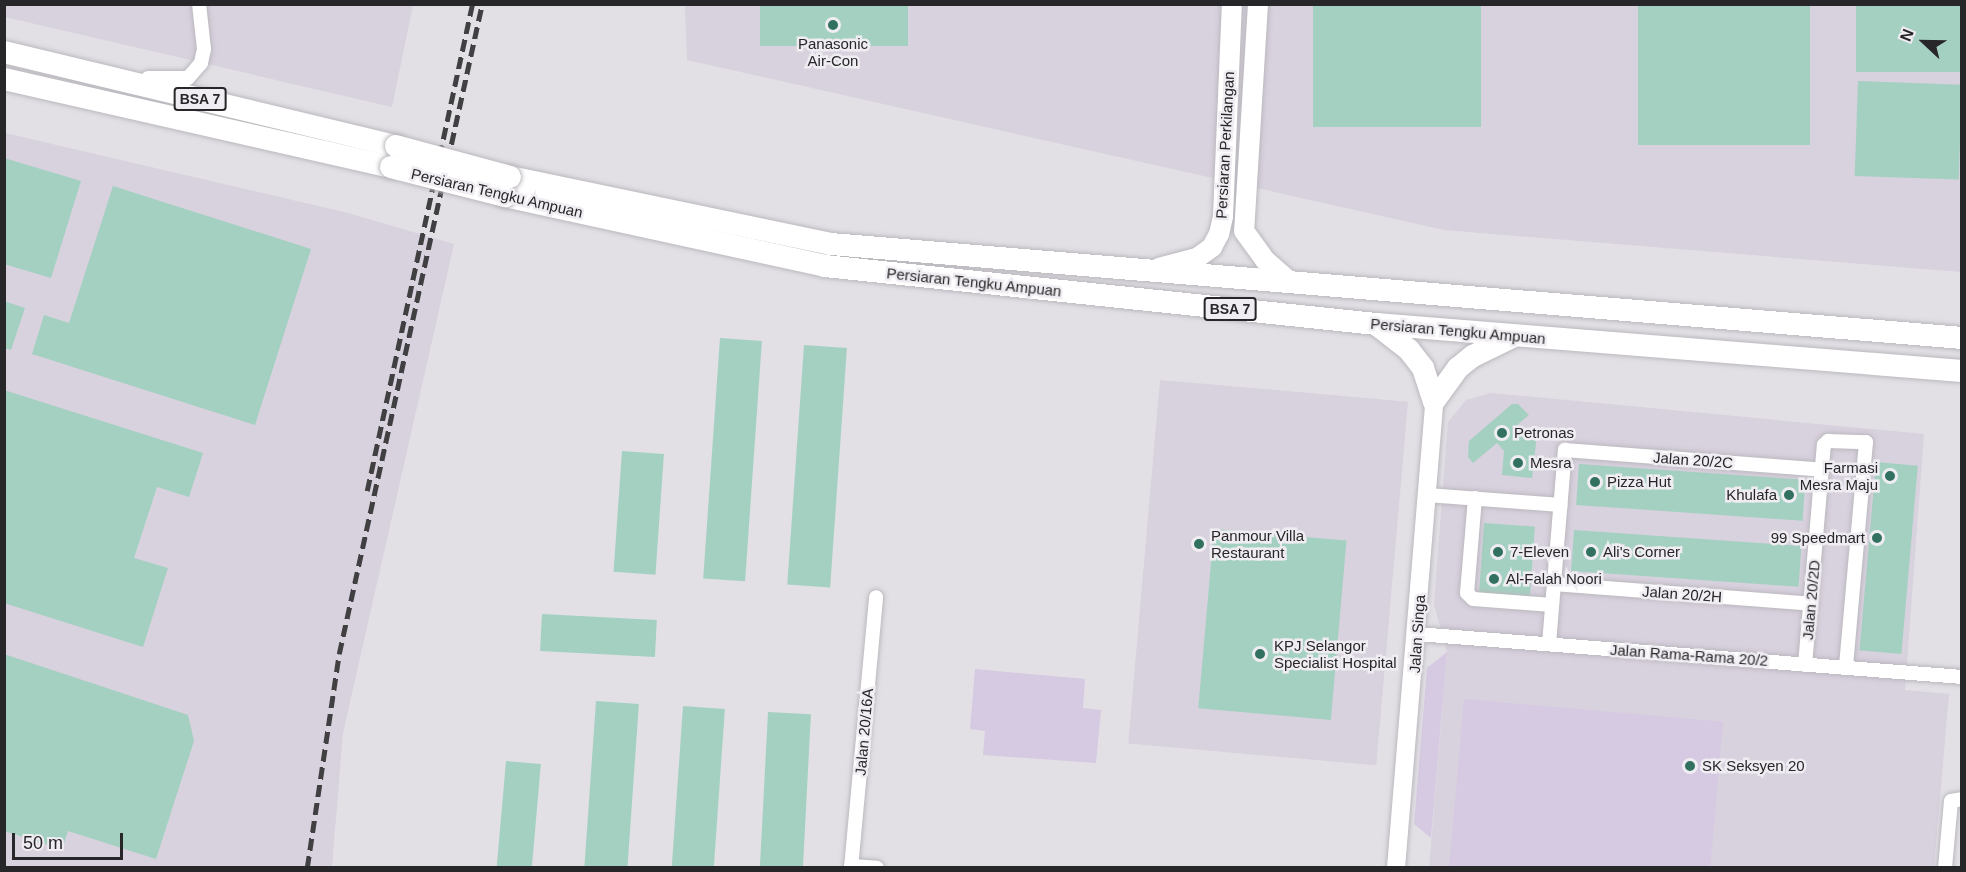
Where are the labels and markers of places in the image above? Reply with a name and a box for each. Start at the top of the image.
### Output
marker: Panasonic Air-Con [826,18,840,32]
place label: Panasonic Air-Con [798,34,868,69]
place label: Petronas [1514,424,1574,442]
marker: Petronas [1495,426,1509,440]
place label: Mesra [1530,454,1572,472]
marker: Mesra [1511,456,1525,470]
place label: Farmasi Mesra Maju [1800,458,1878,493]
marker: Farmasi Mesra Maju [1883,469,1897,483]
place label: Pizza Hut [1607,473,1671,491]
marker: Pizza Hut [1588,475,1602,489]
place label: Khulafa [1726,486,1777,504]
marker: Khulafa [1782,488,1796,502]
place label: Panmour Villa Restaurant [1211,526,1304,561]
place label: 99 Speedmart [1771,529,1865,547]
marker: 99 Speedmart [1870,531,1884,545]
marker: Panmour Villa Restaurant [1192,537,1206,551]
place label: 7-Eleven [1510,543,1569,561]
place label: Ali's Corner [1603,543,1680,561]
marker: 7-Eleven [1491,545,1505,559]
marker: Ali's Corner [1584,545,1598,559]
place label: Al-Falah Noori [1506,570,1602,588]
marker: Al-Falah Noori [1487,572,1501,586]
place label: KPJ Selangor Specialist Hospital [1274,636,1397,671]
marker: KPJ Selangor Specialist Hospital [1251,645,1269,663]
place label: SK Seksyen 20 [1702,757,1805,775]
marker: SK Seksyen 20 [1683,759,1697,773]

